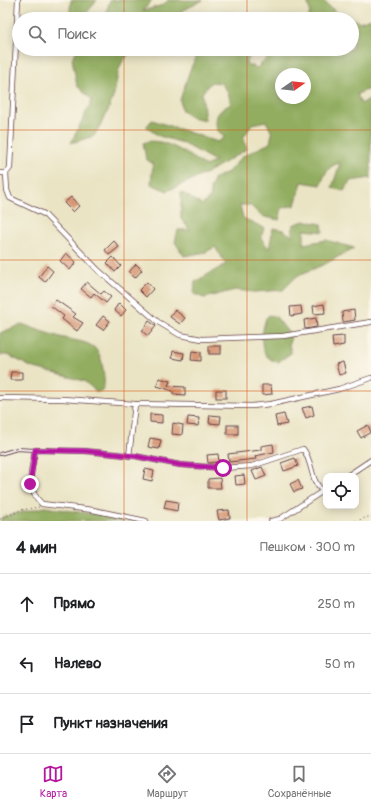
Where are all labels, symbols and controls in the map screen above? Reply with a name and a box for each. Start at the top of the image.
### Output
search box [12,12,359,56]
icon: search [26,23,48,45]
text: Поиск [58,25,97,44]
north arrow [275,68,311,104]
route start [214,459,232,477]
map controls [323,473,359,509]
button: locate [323,473,359,509]
route end [21,475,39,493]
text: 4 мин [16,537,57,558]
text: Пешком · 300 m [260,539,355,555]
icon: ahead [16,593,38,615]
text: Прямо [54,594,95,613]
text: 250 m [317,596,355,612]
icon: left [16,653,38,675]
text: Налево [54,654,101,673]
text: 50 m [325,656,355,672]
icon: arrive [16,713,38,735]
text: Пункт назначения [54,714,168,733]
tab: Карта [40,763,67,800]
tab: Маршрут [147,763,188,800]
tab: Сохранённые [268,763,331,800]

